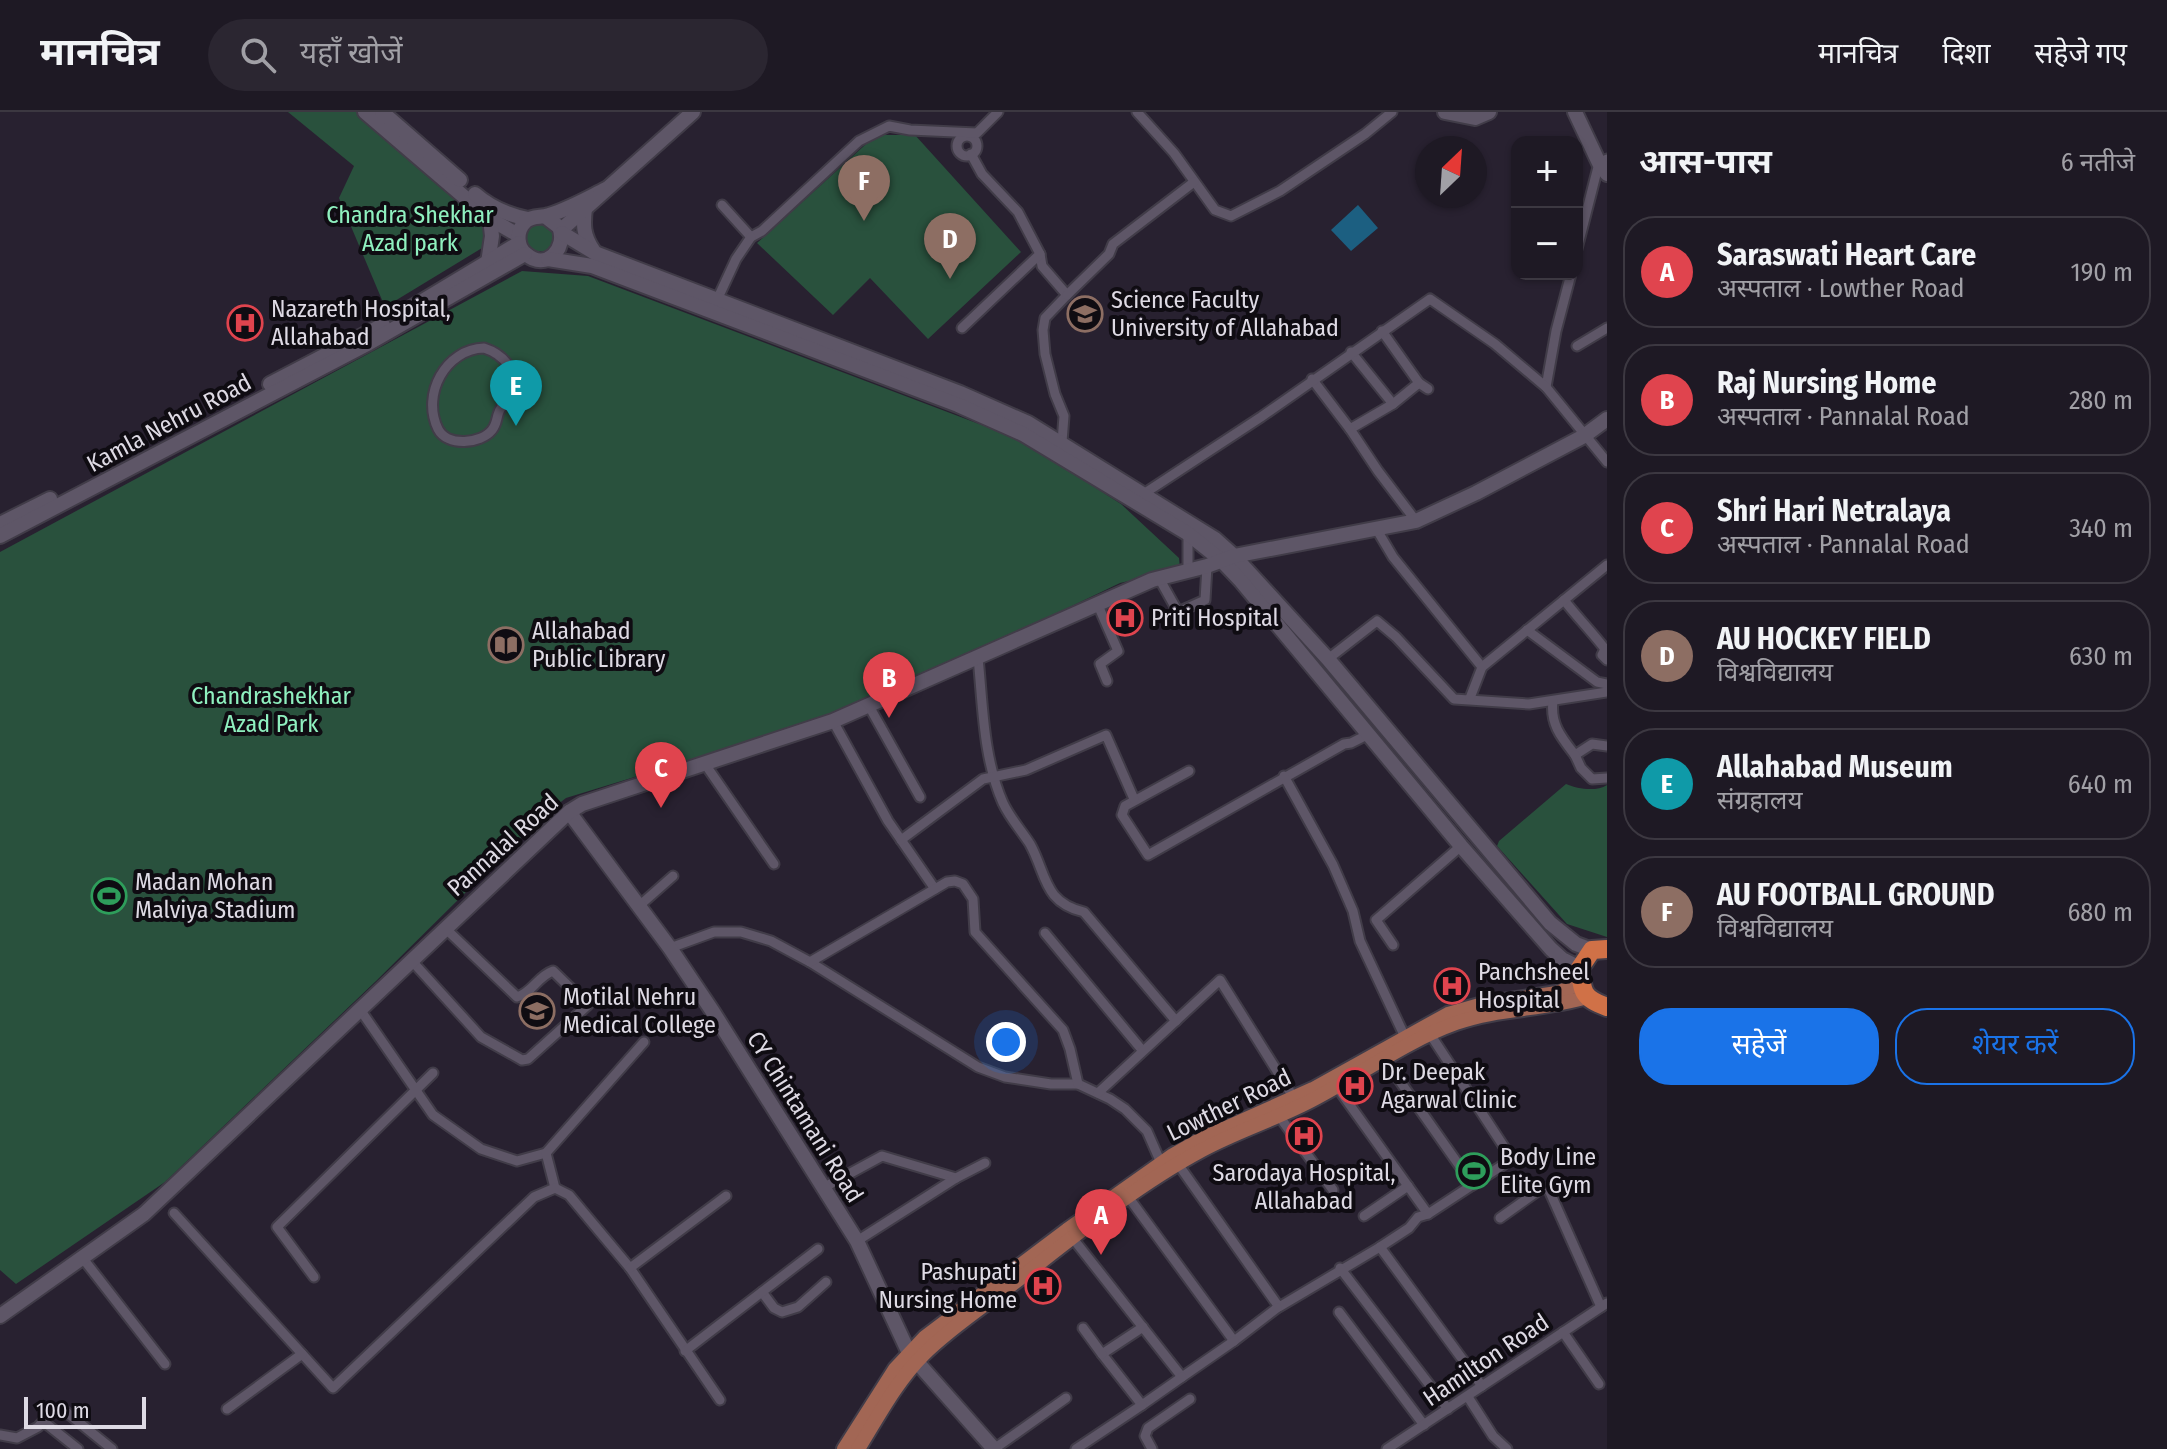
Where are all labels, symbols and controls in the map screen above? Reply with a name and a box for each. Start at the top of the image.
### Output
search box [208,19,768,91]
text: मानचित्र [40,29,160,75]
icon: search [236,33,280,77]
text: यहाँ खोजें [300,35,403,71]
text: मानचित्र [1818,37,1898,70]
text: दिशा [1942,37,1991,70]
text: सहेजे गए [2035,37,2127,70]
north arrow [1415,136,1487,208]
map controls [1511,136,1583,280]
button: + [1511,136,1583,208]
text: आस-पास [1639,141,1772,182]
text: 6 नतीजे [2061,147,2135,178]
pin: F [838,155,890,221]
park label: Chandra Shekhar Azad park [326,201,494,257]
button: − [1511,208,1583,280]
pin: D [924,213,976,279]
text: Saraswati Heart Care [1717,237,1976,273]
text: A [1660,257,1674,288]
text: 190 m [2071,257,2133,288]
text: अस्पताल · Lowther Road [1717,273,1964,304]
place label: Science Faculty University of Allahabad [1111,286,1339,342]
place label: Nazareth Hospital, Allahabad [271,295,451,351]
school or university icon: Science Faculty University of Allahabad [1066,295,1104,333]
hospital icon: Nazareth Hospital, Allahabad [226,304,264,342]
pin: E [490,360,542,426]
text: Raj Nursing Home [1717,365,1936,401]
street label: Kamla Nehru Road [82,368,256,478]
text: B [1660,385,1674,416]
text: 280 m [2069,385,2133,416]
text: अस्पताल · Pannalal Road [1717,401,1970,432]
text: Shri Hari Netralaya [1717,493,1951,529]
text: C [1660,513,1674,544]
text: 340 m [2069,513,2133,544]
text: अस्पताल · Pannalal Road [1717,529,1970,560]
hospital icon: Priti Hospital [1106,599,1144,637]
place label: Priti Hospital [1151,604,1279,632]
place label: Allahabad Public Library [532,617,666,673]
text: AU HOCKEY FIELD [1717,621,1931,657]
library icon: Allahabad Public Library [487,626,525,664]
text: D [1659,641,1675,672]
text: 630 m [2069,641,2133,672]
pin: B [863,652,915,718]
text: विश्वविद्यालय [1717,657,1833,688]
park label: Chandrashekhar Azad Park [191,682,352,738]
pin: C [635,742,687,808]
text: Allahabad Museum [1717,749,1953,785]
text: E [1661,769,1673,800]
text: 640 m [2068,769,2133,800]
text: संग्रहालय [1717,785,1803,816]
street label: Pannalal Road [442,788,564,902]
place label: Madan Mohan Malviya Stadium [135,868,295,924]
sports icon: Madan Mohan Malviya Stadium [90,877,128,915]
text: AU FOOTBALL GROUND [1717,877,1995,913]
text: F [1661,897,1673,928]
text: 680 m [2067,897,2133,928]
text: विश्वविद्यालय [1717,913,1833,944]
place label: Panchsheel Hospital [1478,958,1590,1014]
hospital icon: Panchsheel Hospital [1433,967,1471,1005]
place label: Motilal Nehru Medical College [563,983,716,1039]
school or university icon: Motilal Nehru Medical College [518,992,556,1030]
button: सहेजें [1639,1008,1879,1085]
button: शेयर करें [1895,1008,2135,1085]
your location [986,1022,1026,1062]
street label: CY Chintamani Road [741,1026,869,1208]
place label: Dr. Deepak Agarwal Clinic [1381,1058,1517,1114]
street label: Lowther Road [1162,1063,1296,1147]
hospital icon: Dr. Deepak Agarwal Clinic [1336,1067,1374,1105]
hospital icon: Sarodaya Hospital, Allahabad [1285,1117,1323,1155]
place label: Body Line Elite Gym [1500,1143,1596,1199]
sports icon: Body Line Elite Gym [1455,1152,1493,1190]
place label: Sarodaya Hospital, Allahabad [1213,1159,1395,1215]
pin: A [1075,1189,1127,1255]
place label: Pashupati Nursing Home [878,1258,1017,1314]
hospital icon: Pashupati Nursing Home [1024,1267,1062,1305]
street label: Hamilton Road [1418,1308,1554,1412]
scale bar [24,1393,146,1429]
text: 100 m [36,1397,90,1424]

